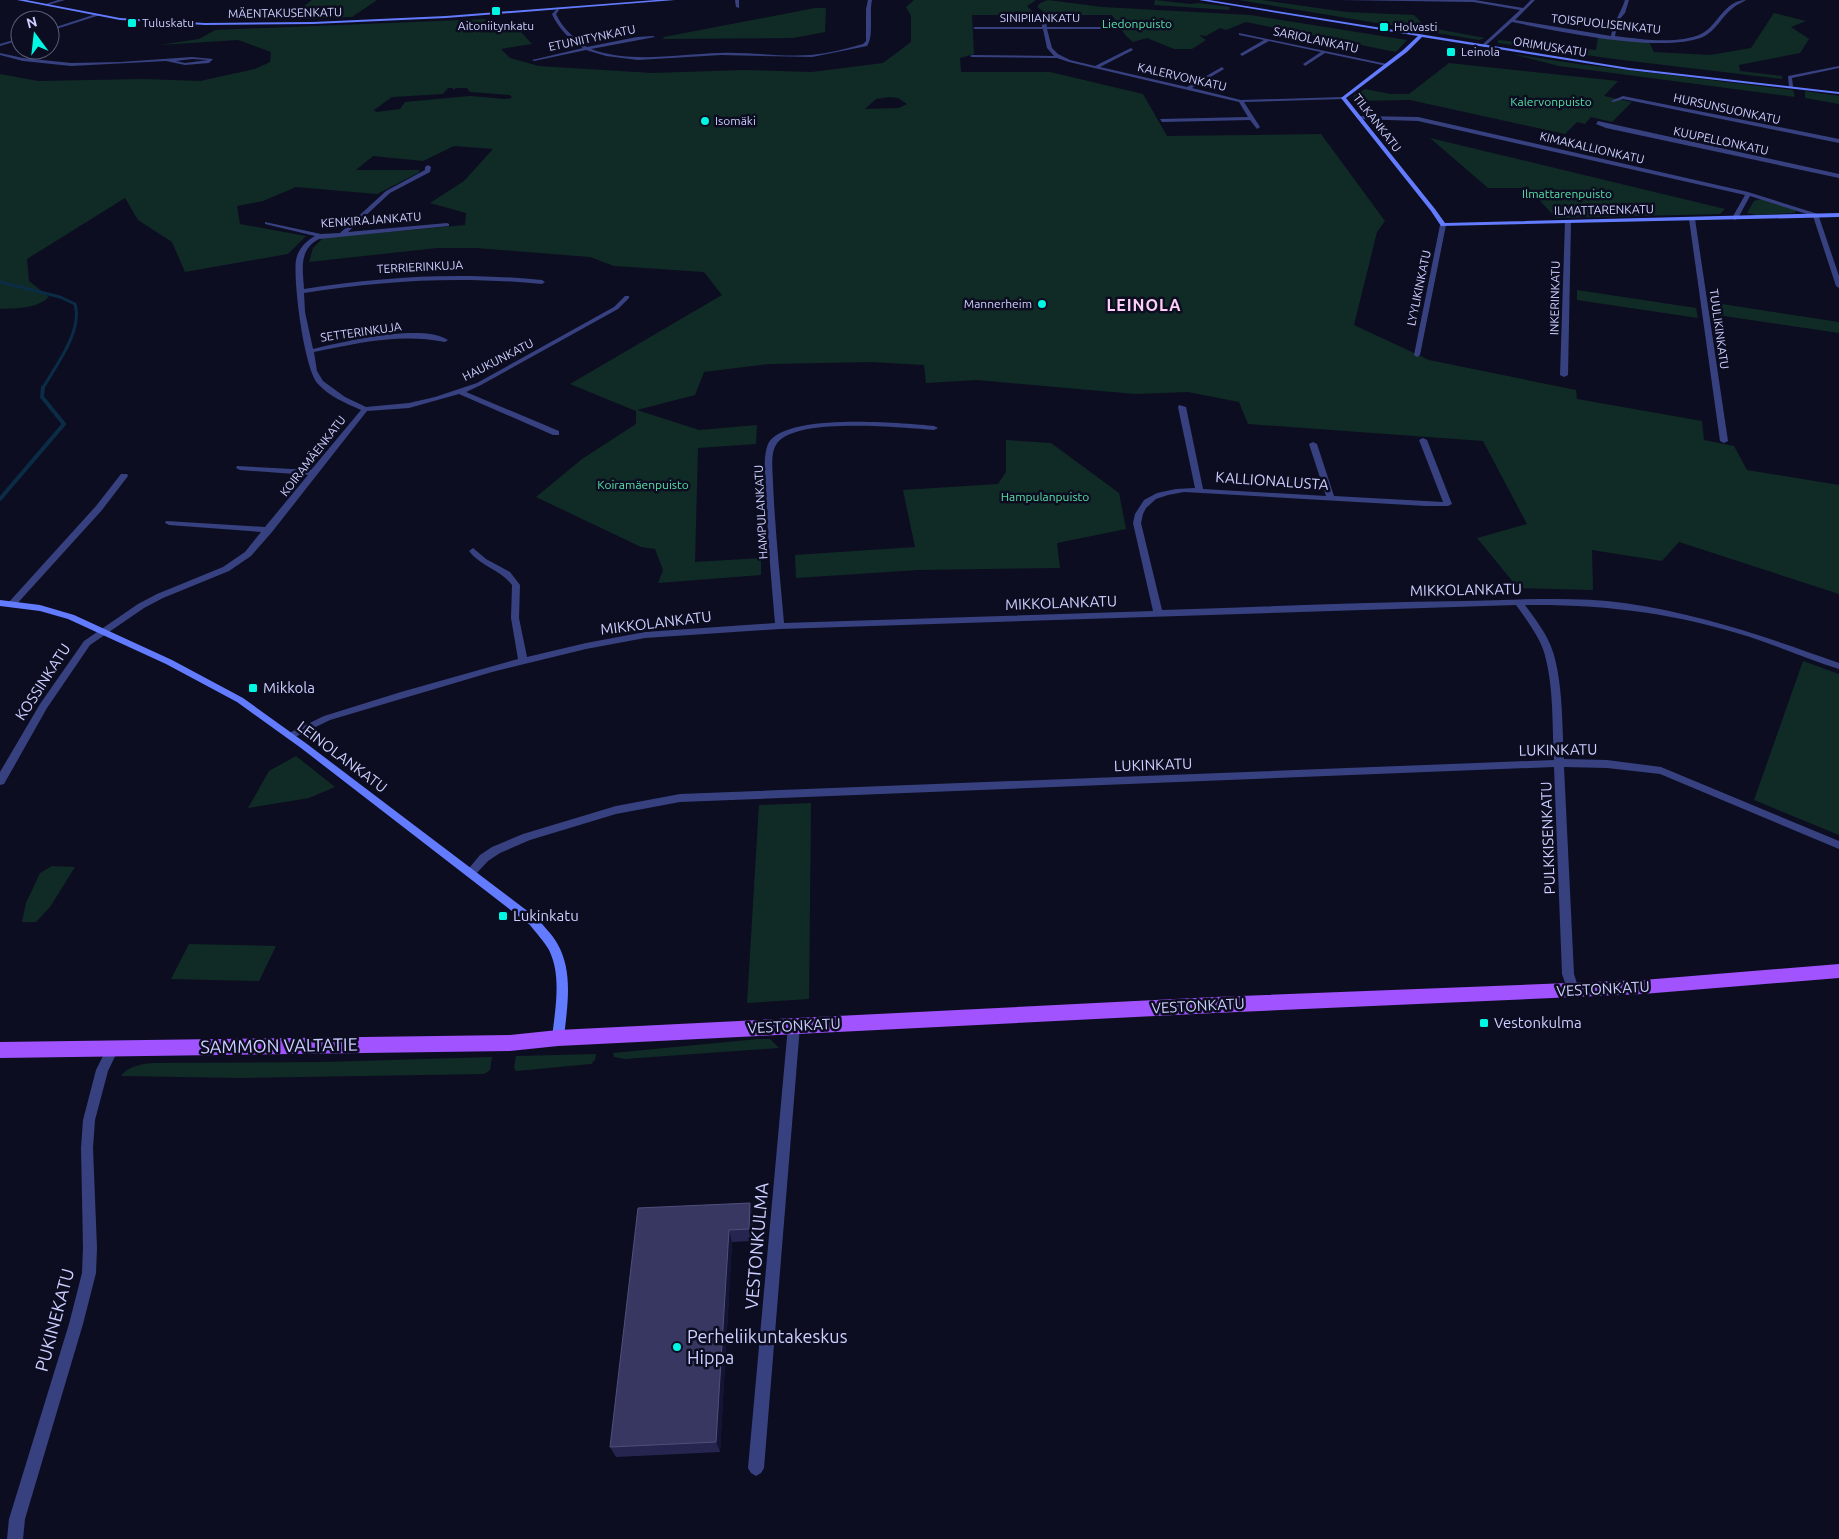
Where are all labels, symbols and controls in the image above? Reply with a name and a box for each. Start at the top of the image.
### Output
street label: MÄENTAKUSENKATU [228,5,342,20]
marker: Aitoniitynkatu [490,5,502,17]
north arrow [10,10,60,60]
street label: SINIPIIANKATU [1000,11,1080,24]
street label: TOISPUOLISENKATU [1551,11,1662,36]
text: N [25,13,39,32]
place label: Tuluskatu [142,16,194,29]
marker: Tuluskatu [126,17,138,29]
park label: Liedonpuisto [1102,17,1172,30]
place label: Aitoniitynkatu [458,19,534,32]
place label: Holvasti [1394,20,1437,33]
marker: Holvasti [1378,21,1390,33]
street label: ETUNIITYNKATU [547,22,637,53]
street label: SARIOLANKATU [1272,24,1360,55]
street label: ORIMUSKATU [1512,34,1588,59]
place label: Leinola [1461,45,1500,58]
marker: Leinola [1445,46,1457,58]
street label: KALERVONKATU [1136,60,1228,93]
street label: TILKANKATU [1351,91,1404,154]
street label: HURSUNSUONKATU [1672,91,1782,126]
park label: Kalervonpuisto [1510,95,1592,108]
place label: Isomäki [715,114,756,127]
marker: Isomäki [699,115,711,127]
street label: KUUPELLONKATU [1672,124,1770,157]
street label: KIMAKALLIONKATU [1539,129,1646,166]
park label: Ilmattarenpuisto [1522,187,1612,200]
street label: ILMATTARENKATU [1554,202,1654,217]
street label: KENKIRAJANKATU [320,209,422,230]
street label: LYYLIKINKATU [1404,249,1433,327]
street label: TERRIERINKUJA [376,258,464,275]
street label: INKERINKATU [1547,261,1562,335]
street label: TUULIKINKATU [1707,288,1732,370]
district label: LEINOLA [1106,296,1182,314]
place label: Mannerheim [964,297,1032,310]
marker: Mannerheim [1036,298,1048,310]
street label: SETTERINKUJA [320,319,402,344]
street label: HAUKUNKATU [460,336,536,383]
street label: KOIRAMÄENKATU [277,413,348,498]
street label: HAMPULANKATU [752,465,769,560]
street label: KALLIONALUSTA [1215,468,1329,493]
park label: Koiramäenpuisto [597,478,689,491]
park label: Hampulanpuisto [1001,490,1089,503]
street label: MIKKOLANKATU [1410,580,1522,599]
street label: MIKKOLANKATU [1005,592,1117,613]
street label: MIKKOLANKATU [599,607,713,638]
street label: KOSSINKATU [12,640,74,723]
place label: Mikkola [263,679,315,696]
marker: Mikkola [247,682,259,694]
street label: LEINOLANKATU [294,717,391,796]
street label: LUKINKATU [1519,740,1597,759]
street label: LUKINKATU [1113,755,1193,774]
street label: PULKKISENKATU [1537,781,1558,895]
place label: Lukinkatu [513,907,579,924]
marker: Lukinkatu [497,910,509,922]
street label: VESTONKATU [1556,978,1650,999]
street label: VESTONKATU [1151,995,1245,1016]
place label: Vestonkulma [1494,1014,1582,1031]
street label: VESTONKATU [747,1015,841,1036]
marker: Vestonkulma [1478,1017,1490,1029]
street label: SAMMON VALTATIE [200,1034,358,1056]
street label: VESTONKULMA [740,1181,772,1310]
street label: PUKINEKATU [31,1266,77,1374]
place label: Perheliikuntakeskus Hippa [687,1326,848,1367]
marker: Perheliikuntakeskus Hippa [671,1341,683,1353]

